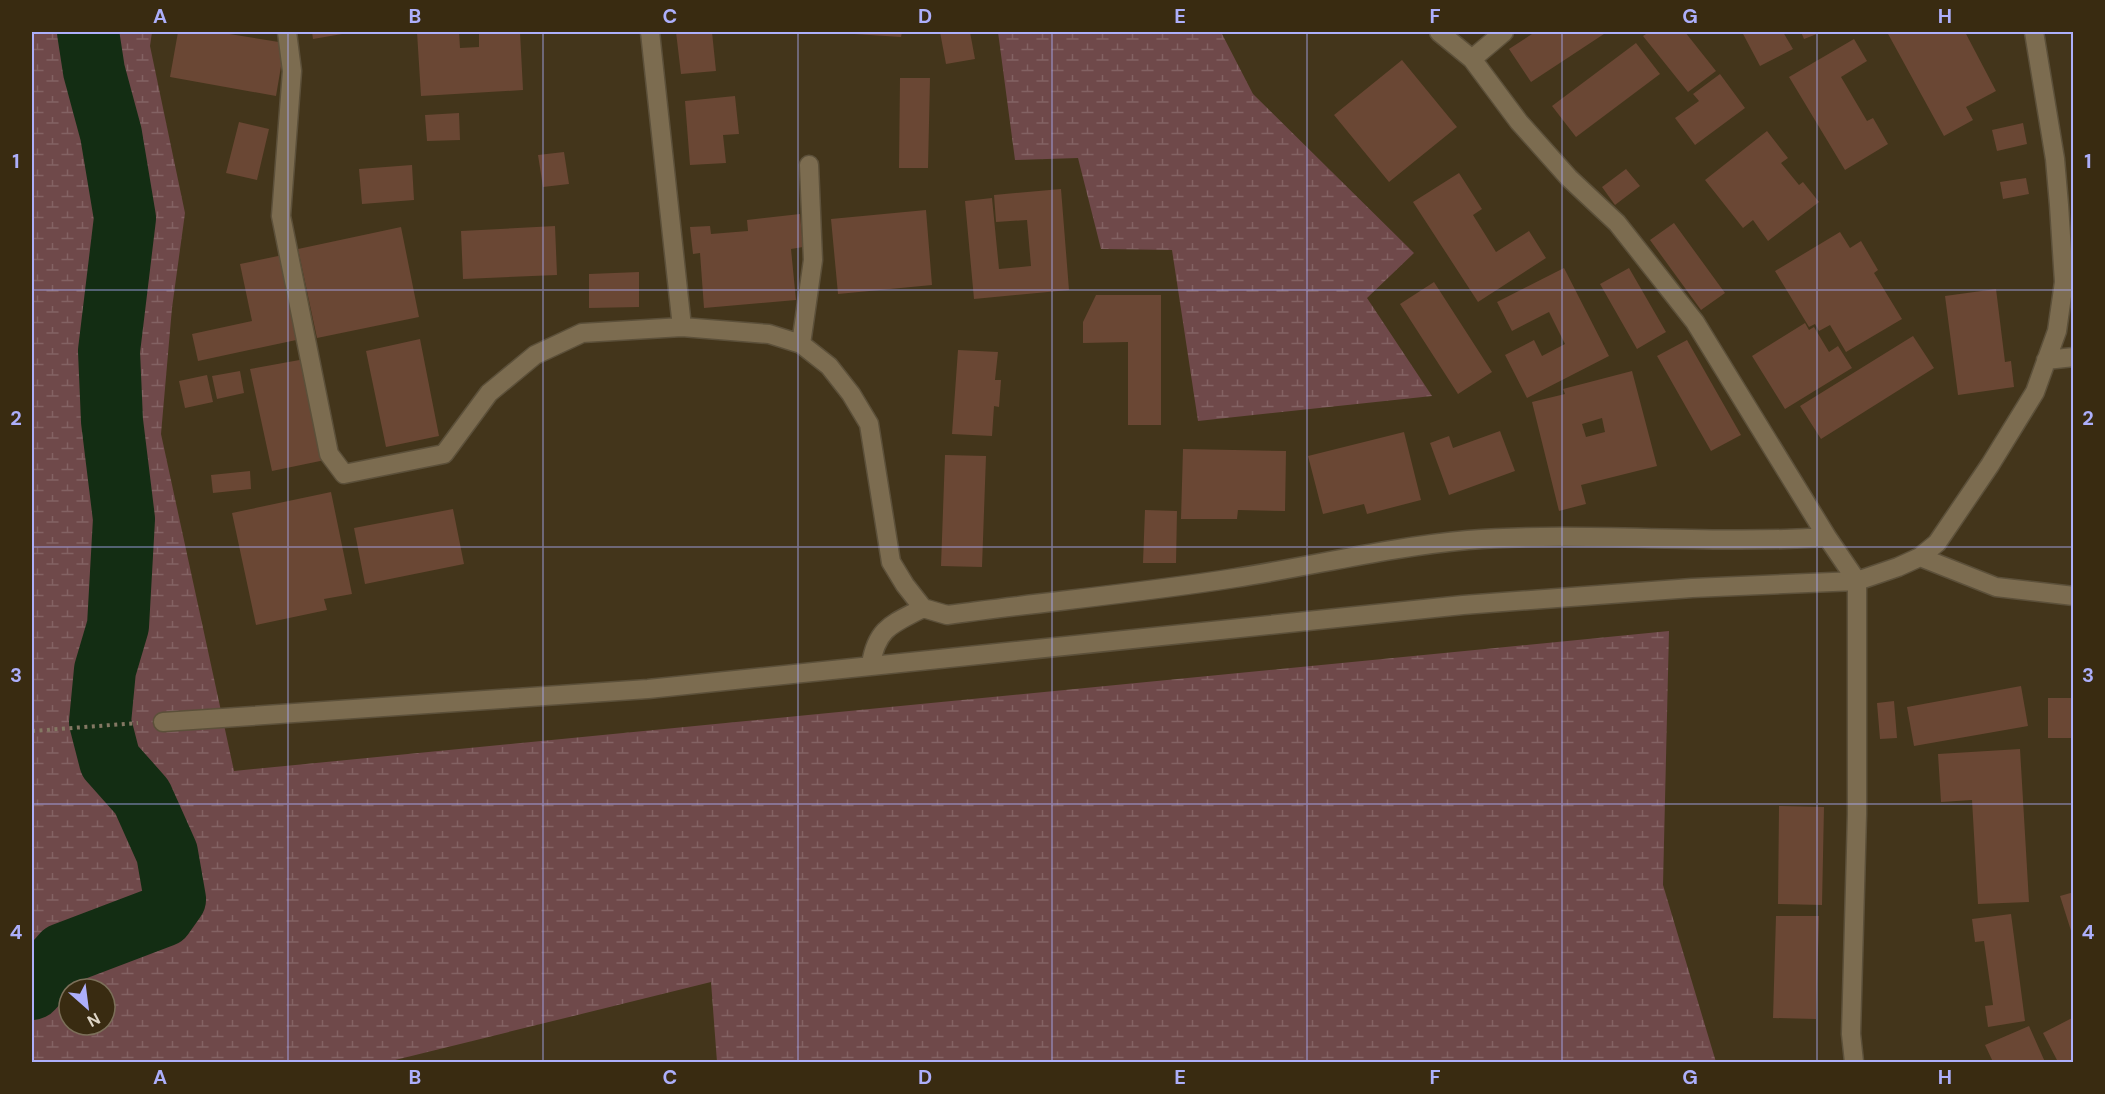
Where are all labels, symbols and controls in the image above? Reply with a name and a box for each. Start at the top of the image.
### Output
text: A [153,3,167,29]
text: B [409,3,421,29]
text: C [663,3,677,29]
text: D [918,3,932,29]
text: E [1174,3,1186,29]
text: F [1429,3,1441,29]
text: G [1682,3,1698,29]
text: H [1938,3,1952,29]
text: 1 [12,148,20,174]
text: 1 [2084,148,2092,174]
text: 2 [10,405,22,431]
text: 2 [2082,405,2094,431]
text: 3 [10,662,22,688]
text: 3 [2082,662,2094,688]
text: 4 [10,919,23,945]
text: 4 [2082,919,2095,945]
north arrow [57,977,117,1037]
text: N [84,1008,104,1032]
text: A [153,1064,167,1090]
text: B [409,1064,421,1090]
text: C [663,1064,677,1090]
text: D [918,1064,932,1090]
text: E [1174,1064,1186,1090]
text: F [1429,1064,1441,1090]
text: G [1682,1064,1698,1090]
text: H [1938,1064,1952,1090]

